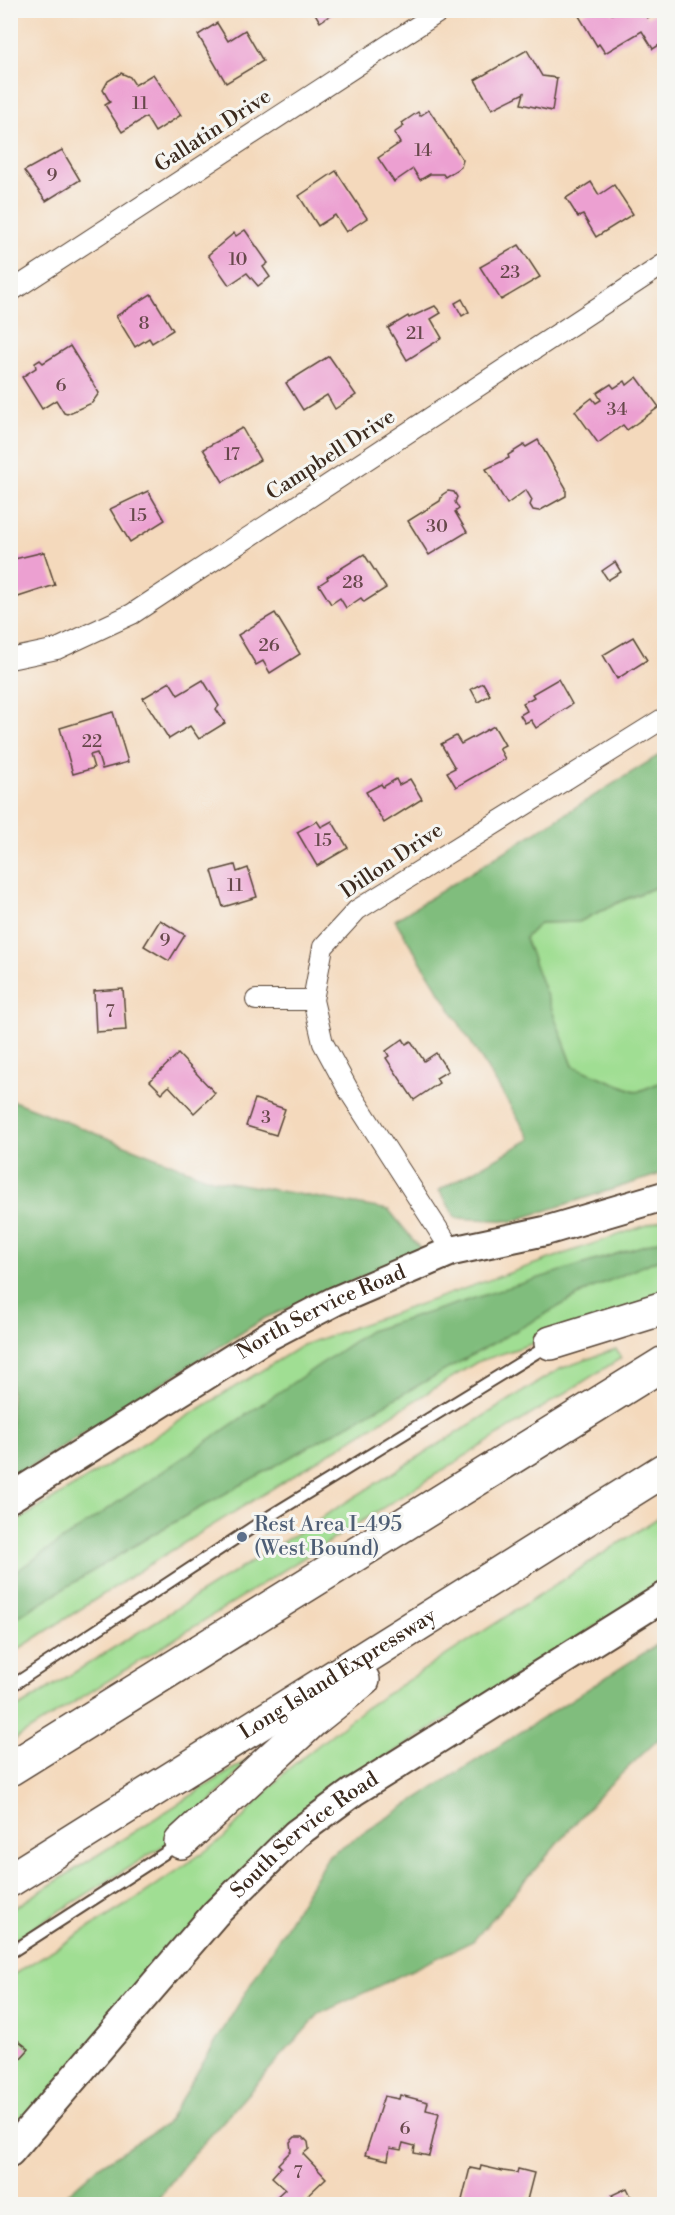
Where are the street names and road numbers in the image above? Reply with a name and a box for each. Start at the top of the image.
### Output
street label: Gallatin Drive [150,84,276,178]
street label: Campbell Drive [262,404,400,506]
street label: Dillon Drive [336,817,448,905]
street label: North Service Road [232,1259,410,1366]
street label: Long Island Expressway [235,1603,442,1746]
street label: South Service Road [225,1766,383,1904]

